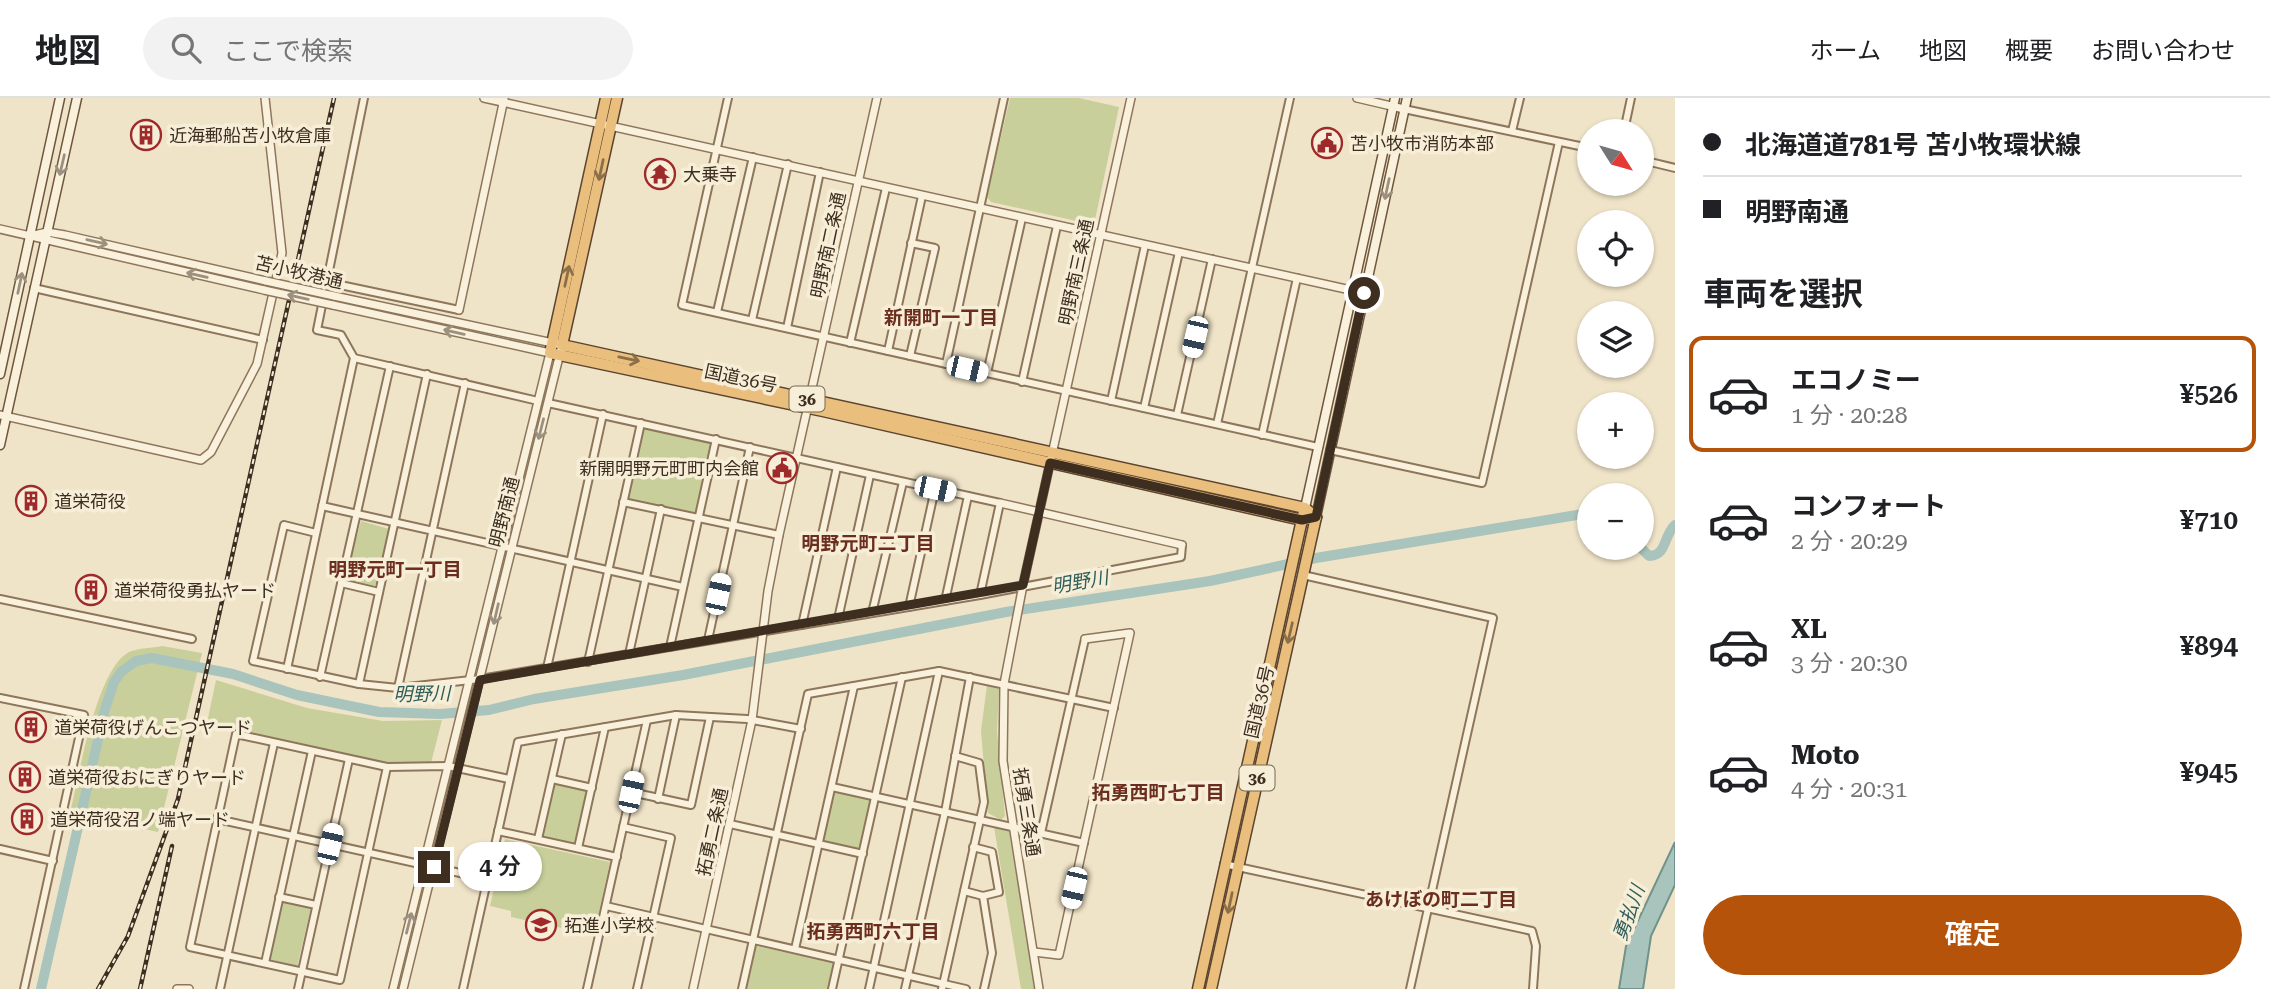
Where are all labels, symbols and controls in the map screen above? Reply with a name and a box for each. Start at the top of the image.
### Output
search box [143,17,633,80]
icon: search [167,29,205,67]
text: 地図 [35,31,101,70]
text: ここで検索 [223,36,353,66]
text: ホーム [1810,37,1881,65]
text: 地図 [1919,37,1967,65]
text: 概要 [2005,37,2053,65]
text: お問い合わせ [2091,37,2235,65]
building icon: 近海郵船苫小牧倉庫 [129,118,163,152]
north arrow [1577,119,1654,196]
map controls [1577,119,1654,560]
place label: 近海郵船苫小牧倉庫 [169,125,331,146]
public building icon: 苫小牧市消防本部 [1310,126,1344,160]
text: 北海道道781号 苫小牧環状線 [1745,130,2081,160]
place label: 苫小牧市消防本部 [1350,133,1494,154]
one-way arrow [55,153,69,176]
temple icon: 大乗寺 [643,157,677,191]
one-way arrow [594,158,608,181]
place label: 大乗寺 [683,164,737,185]
one-way arrow [1379,177,1393,200]
street label: 明野南二条通 [807,190,849,300]
text: 明野南通 [1745,197,1849,227]
button: locate [1577,210,1654,287]
street label: 明野南三条通 [1055,217,1097,327]
one-way arrow [85,236,108,250]
street label: 苫小牧港通 [253,252,345,292]
one-way arrow [561,265,574,288]
one-way arrow [186,267,209,281]
one-way arrow [13,272,27,295]
text: 車両を選択 [1703,275,1863,313]
route start [1348,277,1380,309]
one-way arrow [287,290,310,304]
button: layers [1577,301,1654,378]
district label: 新開町一丁目 [884,306,998,329]
car [1181,314,1210,360]
one-way arrow [443,324,466,338]
one-way arrow [617,352,640,366]
car [945,354,990,384]
street label: 国道36号 [703,360,779,396]
icon: car [1707,363,1770,426]
text: エコノミー [1791,365,1921,395]
text: ¥526 [2180,379,2238,409]
road number: 36 [790,386,824,412]
button: + [1577,392,1654,469]
text: 1 分 · 20:28 [1791,402,1908,429]
one-way arrow [534,417,547,440]
public building icon: 新開明野元町町内会館 [765,451,799,485]
place label: 新開明野元町町内会館 [579,458,759,479]
car [913,474,958,504]
street label: 明野南通 [485,475,523,549]
button: − [1577,483,1654,560]
building icon: 道栄荷役 [14,484,48,518]
icon: car [1707,489,1770,552]
place label: 道栄荷役 [54,491,126,512]
text: コンフォート [1791,491,1946,521]
text: ¥710 [2180,505,2238,535]
text: 2 分 · 20:29 [1791,528,1908,555]
district label: 明野元町二丁目 [801,532,935,555]
district label: 明野元町一丁目 [328,558,462,581]
water label: 明野川 [1050,565,1112,598]
car [704,571,733,617]
building icon: 道栄荷役勇払ヤード [74,573,108,607]
place label: 道栄荷役勇払ヤード [114,580,276,601]
one-way arrow [488,602,502,625]
text: XL [1791,614,1827,644]
icon: car [1707,615,1770,678]
one-way arrow [1283,621,1297,644]
text: ¥894 [2180,631,2238,661]
text: 3 分 · 20:30 [1791,650,1908,677]
street label: 国道36号 [1240,664,1278,740]
water label: 明野川 [393,682,453,706]
building icon: 道栄荷役げんこつヤード [14,710,48,744]
place label: 道栄荷役げんこつヤード [54,717,252,738]
text: Moto [1791,740,1860,770]
icon: car [1707,741,1770,804]
text: ¥945 [2180,757,2238,787]
building icon: 道栄荷役おにぎりヤード [8,760,42,794]
road number: 36 [1240,765,1274,790]
street label: 拓勇三条通 [1010,766,1044,858]
place label: 道栄荷役おにぎりヤード [48,767,246,788]
car [617,769,646,815]
text: 4 分 · 20:31 [1791,776,1908,803]
district label: 拓勇西町七丁目 [1091,781,1225,804]
street label: 拓勇二条通 [692,786,732,878]
building icon: 道栄荷役沼ノ端ヤード [10,802,44,836]
place label: 道栄荷役沼ノ端ヤード [50,809,230,830]
car [316,821,345,867]
callout: 4 分 [458,842,542,892]
route end [418,851,450,883]
text: 4 分 [479,853,521,880]
car [1060,865,1089,911]
water label: 勇払川 [1608,880,1650,944]
district label: あけぼの町二丁目 [1365,888,1517,911]
one-way arrow [1222,891,1236,914]
button: 確定 [1703,895,2242,975]
school or university icon: 拓進小学校 [524,908,558,942]
one-way arrow [403,912,417,935]
place label: 拓進小学校 [564,915,654,936]
district label: 拓勇西町六丁目 [806,920,940,943]

